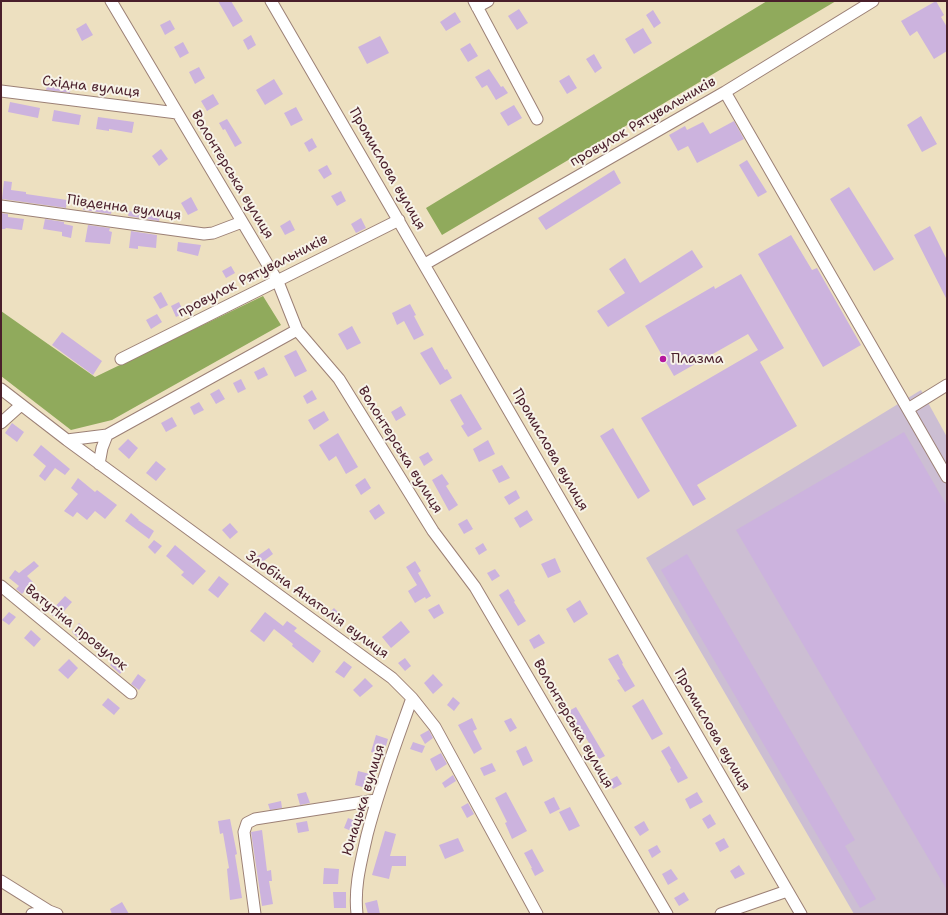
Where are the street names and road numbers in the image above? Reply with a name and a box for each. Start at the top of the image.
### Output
street label: Східна вулиця [41,73,141,101]
street label: провулок Рятувальників [567,73,719,171]
street label: Промислова вулиця [345,105,429,233]
street label: Волонтерська вулиця [187,108,277,242]
street label: Південна вулиця [66,192,182,224]
street label: провулок Рятувальників [175,231,331,321]
street label: Волонтерська вулиця [354,383,446,517]
street label: Промислова вулиця [508,386,592,514]
street label: Злобіна Анатолія вулиця [242,547,392,663]
street label: Ватутіна провулок [21,581,131,675]
street label: Волонтерська вулиця [529,656,617,792]
street label: Промислова вулиця [670,666,754,794]
street label: Юнацька вулиця [339,742,389,858]

